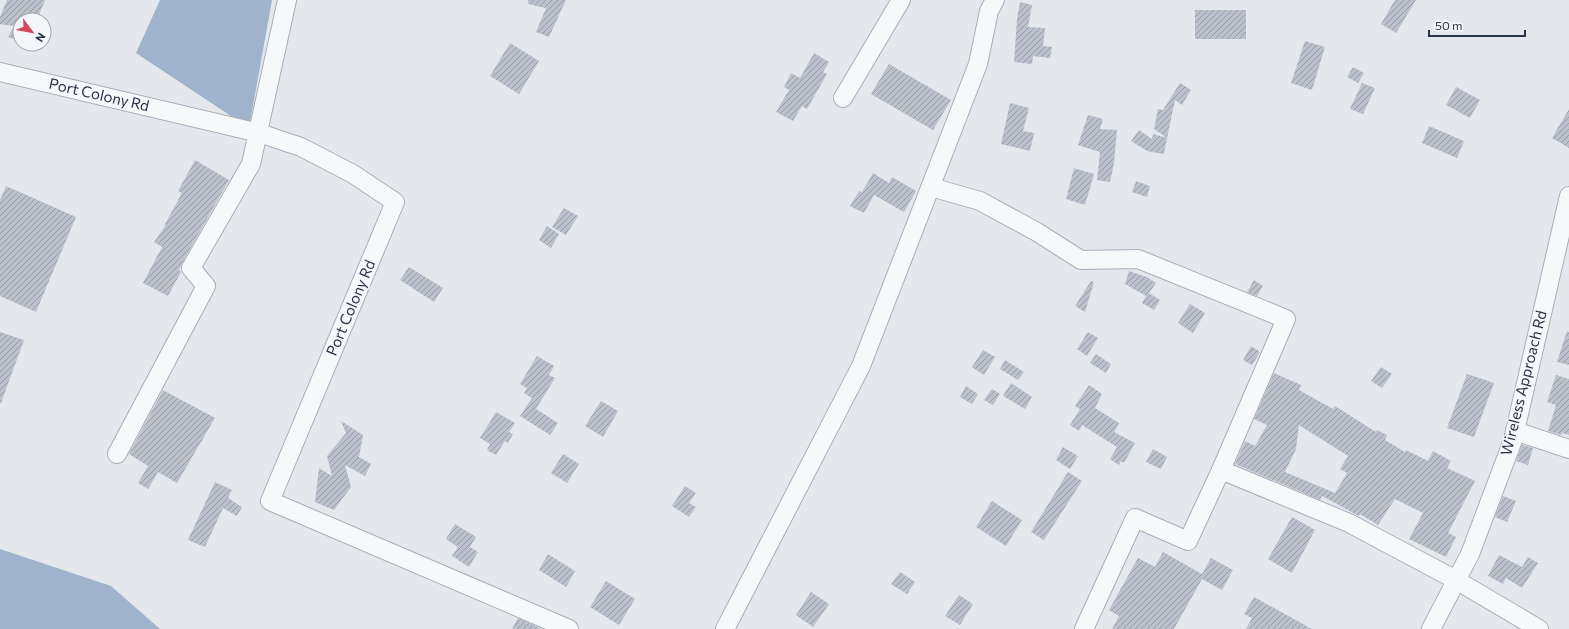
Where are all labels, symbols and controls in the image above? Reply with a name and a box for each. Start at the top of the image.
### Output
north arrow [12,12,52,52]
scale bar [1429,12,1525,38]
text: 50 m [1435,18,1463,32]
text: N [33,31,49,45]
street label: Port Colony Rd [47,74,151,114]
street label: Port Colony Rd [322,257,378,358]
street label: Wireless Approach Rd [1496,308,1550,457]

